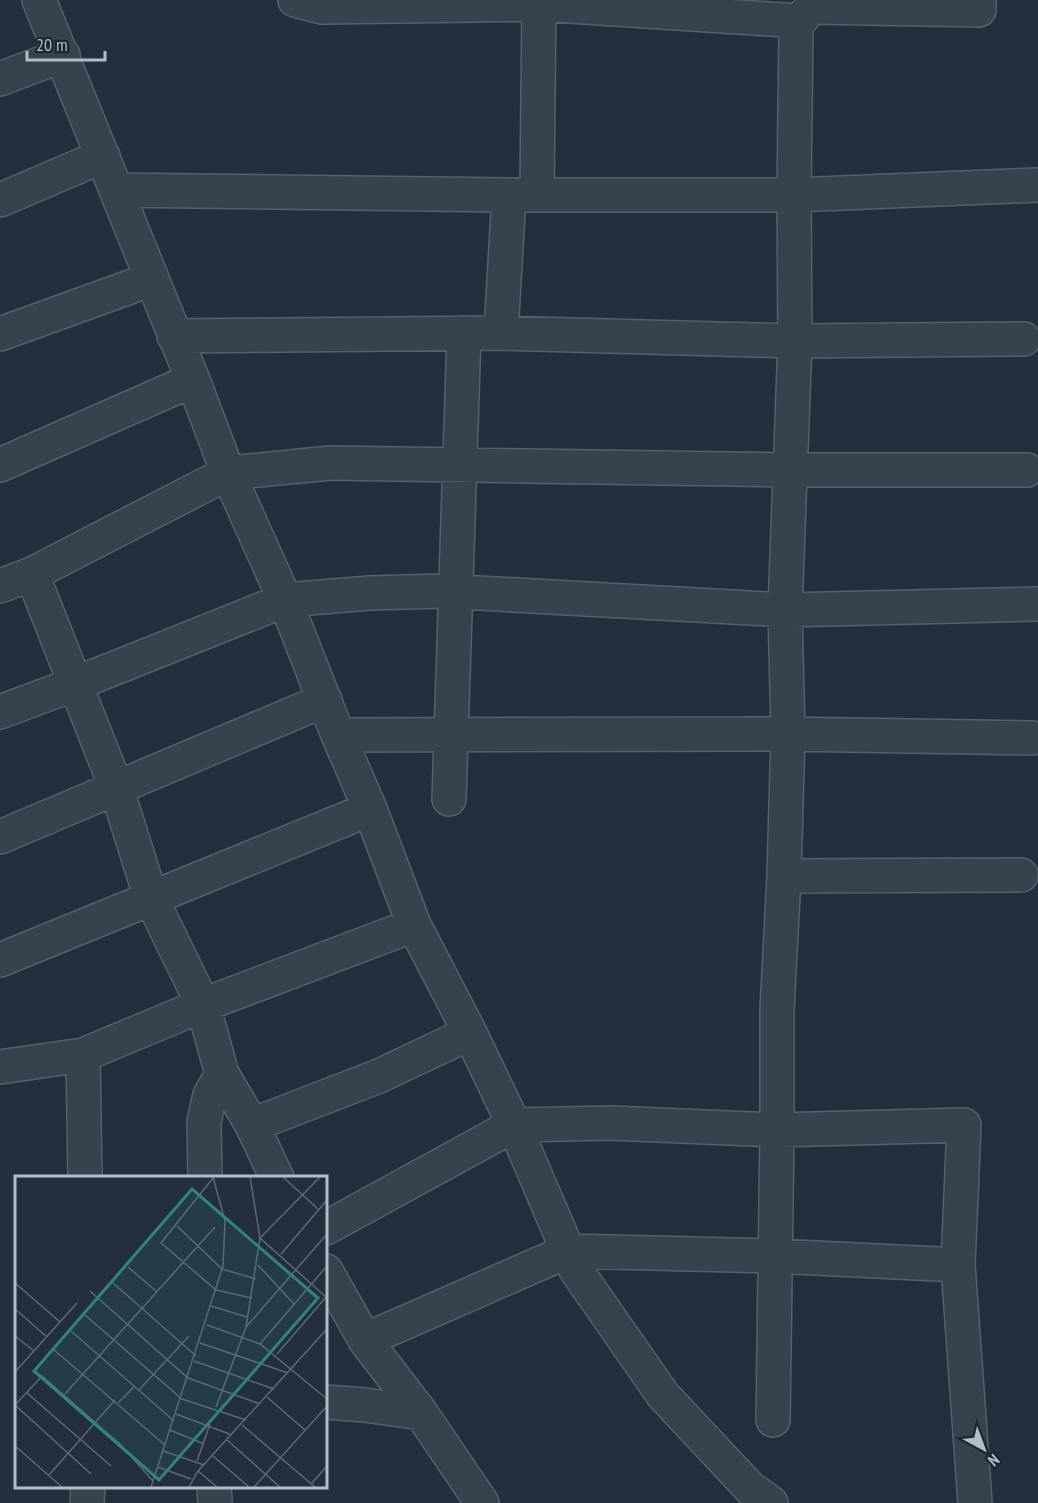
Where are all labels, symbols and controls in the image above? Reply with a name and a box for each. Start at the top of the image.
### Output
scale bar [27,24,105,62]
text: 20 m [36,33,68,56]
inset map [15,1176,327,1488]
north arrow [954,1419,1014,1479]
text: N [984,1450,1004,1471]

